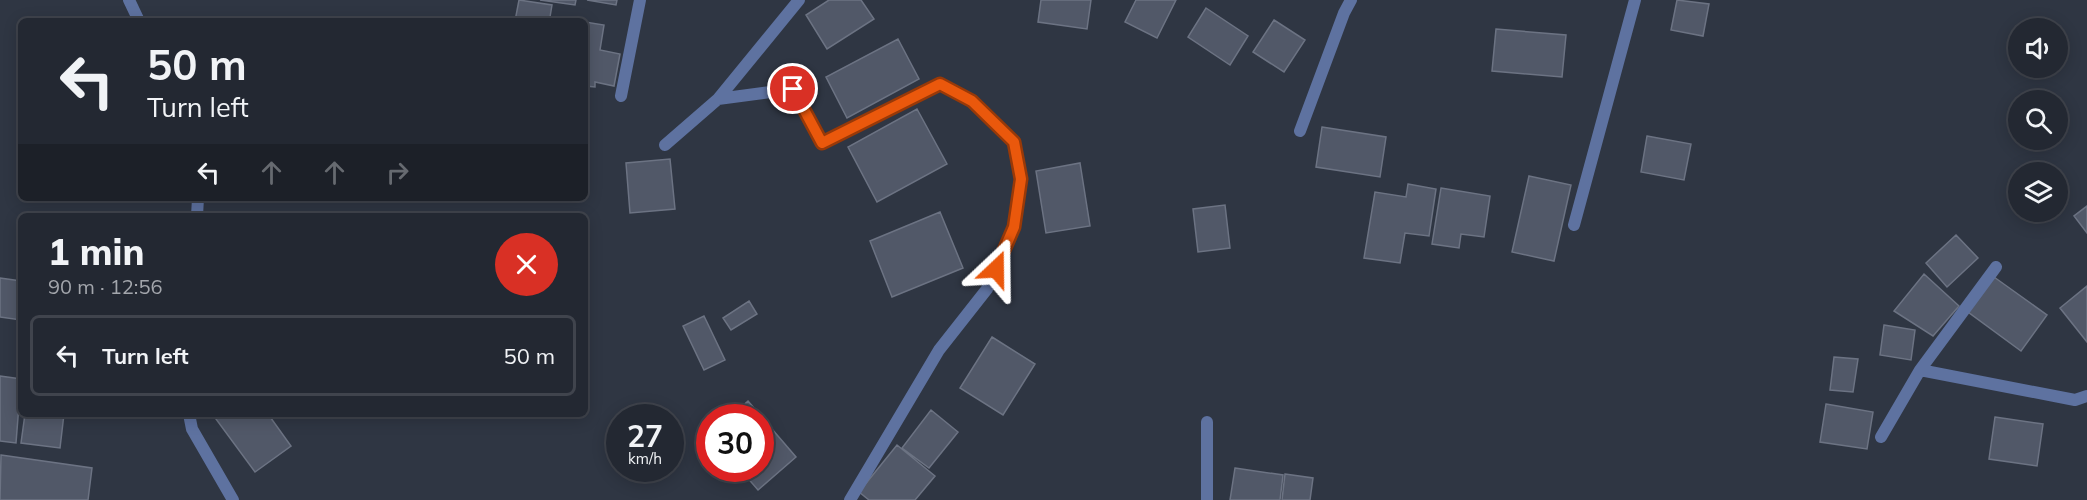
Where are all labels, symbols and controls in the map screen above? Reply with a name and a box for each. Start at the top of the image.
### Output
map controls [2008,18,2068,222]
button: sound [2008,18,2068,78]
text: 50 m [147,38,247,91]
icon: left [48,42,126,120]
pin [767,63,818,114]
icon: arrive [776,72,809,105]
text: Turn left [147,90,249,124]
button: search [2008,90,2068,150]
icon: left [192,156,225,189]
icon: ahead [255,156,288,189]
icon: ahead [318,156,351,189]
icon: right [381,156,414,189]
button: layers [2008,162,2068,222]
text: 1 min [48,229,144,274]
button: close [495,233,558,296]
position arrow [964,237,1028,301]
text: 90 m · 12:56 [48,274,162,299]
icon: left [51,339,84,372]
text: Turn left [102,342,189,370]
text: 50 m [504,342,555,370]
speed limit sign: 30 [696,404,774,482]
text: 27 [627,417,663,455]
text: km/h [628,449,662,468]

